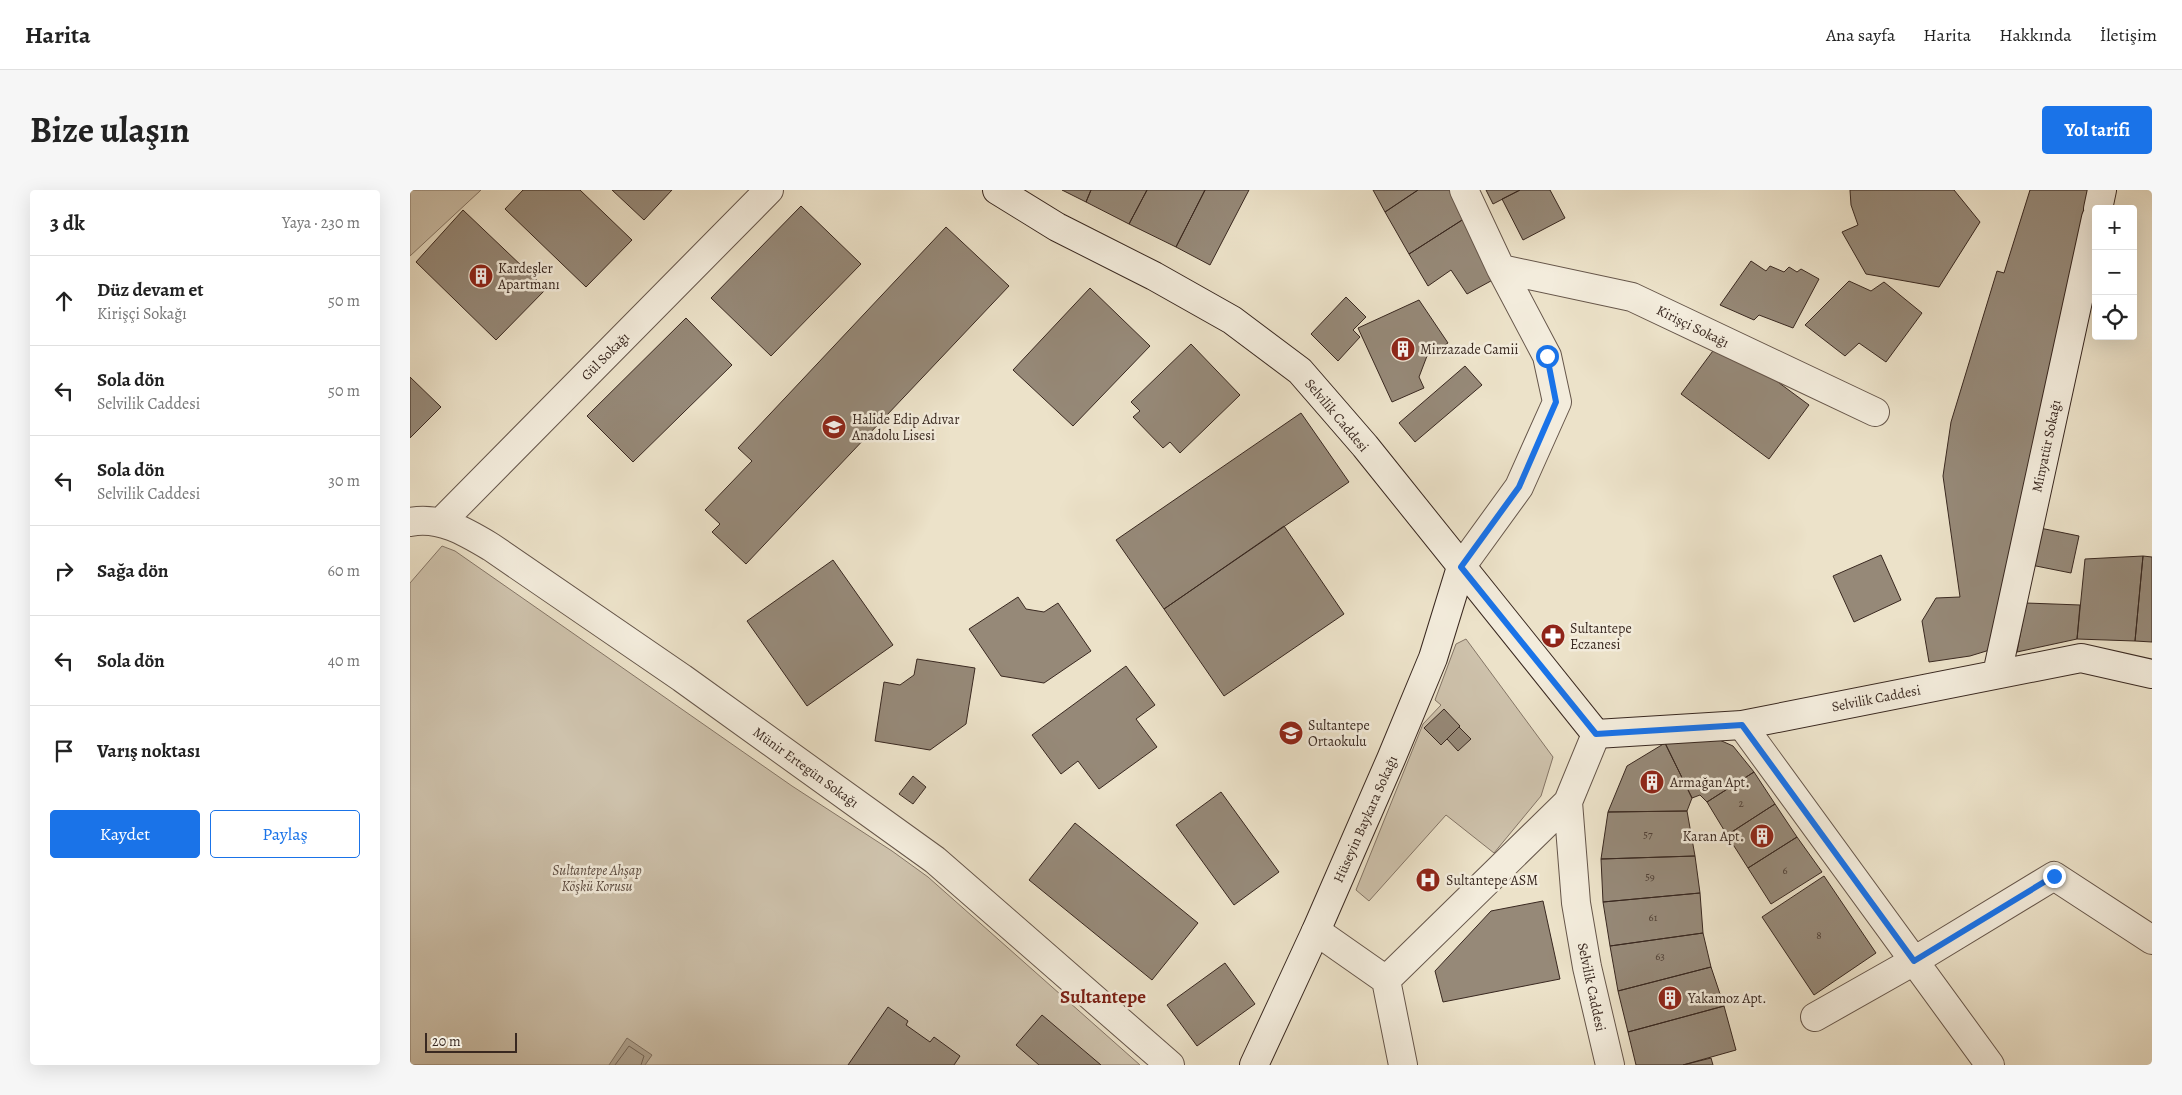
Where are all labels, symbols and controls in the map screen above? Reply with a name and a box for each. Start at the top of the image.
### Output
text: Harita [25,19,91,51]
text: Ana sayfa [1826,23,1895,47]
text: Harita [1923,23,1971,47]
text: Hakkında [1999,23,2072,47]
text: İletişim [2100,23,2157,47]
text: Bize ulaşın [30,106,190,154]
button: Yol tarifi [2042,106,2152,154]
map controls [2092,205,2137,340]
button: + [2092,205,2137,250]
text: 3 dk [50,209,85,237]
text: Yaya · 230 m [282,212,360,234]
button: − [2092,250,2137,295]
place label: Kardeşler Apartmanı [497,259,560,294]
building icon: Kardeşler Apartmanı [468,263,494,289]
text: Düz devam et [97,277,204,303]
icon: ahead [50,287,78,315]
text: 50 m [328,290,360,312]
button: locate [2092,295,2137,340]
street label: Kirişçi Sokağı [1653,301,1732,352]
text: Kirişçi Sokağı [97,303,187,325]
street label: Gül Sokağı [577,328,634,385]
building icon: Mirzazade Camii [1390,336,1416,362]
place label: Mirzazade Camii [1420,340,1518,359]
route start [1536,345,1559,368]
text: Sola dön [97,367,165,393]
street label: Selvilik Caddesi [1300,375,1373,456]
icon: left [50,377,78,405]
text: 50 m [328,380,360,402]
text: Selvilik Caddesi [97,393,200,415]
street label: Minyatür Sokağı [2027,398,2066,494]
place label: Halide Edip Adıvar Anadolu Lisesi [851,410,960,445]
school or university icon: Halide Edip Adıvar Anadolu Lisesi [821,414,847,440]
text: Sola dön [97,457,165,483]
icon: left [50,467,78,495]
text: 30 m [328,470,360,492]
text: Selvilik Caddesi [97,483,200,505]
icon: right [50,557,78,585]
text: Sağa dön [97,558,169,584]
text: 60 m [328,560,360,582]
place label: Sultantepe Eczanesi [1570,619,1632,654]
pharmacy icon: Sultantepe Eczanesi [1540,623,1566,649]
icon: left [50,647,78,675]
text: Sola dön [97,648,165,674]
text: 40 m [328,650,360,672]
street label: Selvilik Caddesi [1830,681,1922,716]
place label: Sultantepe Ortaokulu [1308,716,1370,751]
school or university icon: Sultantepe Ortaokulu [1278,720,1304,746]
street label: Münir Ertegün Sokağı [749,723,862,812]
icon: arrive [50,737,78,765]
text: Varış noktası [97,738,200,764]
street label: Hüseyin Baykara Sokağı [1329,752,1402,886]
building icon: Armağan Apt. [1639,769,1665,795]
place label: Armağan Apt. [1669,773,1749,792]
house number: 2 [1738,796,1744,811]
button: Kaydet [50,810,200,858]
button: Paylaş [210,810,360,858]
building icon: Karan Apt. [1749,823,1775,849]
house number: 57 [1643,827,1653,842]
place label: Karan Apt. [1682,827,1744,846]
park label: Sultantepe Ahşap Köşkü Korusu [552,861,642,896]
house number: 6 [1782,863,1788,878]
route end [2043,865,2066,888]
hospital icon: Sultantepe ASM [1415,867,1441,893]
house number: 59 [1645,869,1655,884]
place label: Sultantepe ASM [1446,871,1538,890]
house number: 61 [1649,910,1658,925]
house number: 8 [1816,928,1822,943]
street label: Selvilik Caddesi [1573,941,1610,1033]
house number: 63 [1655,949,1665,964]
district label: Sultantepe [1060,984,1146,1010]
building icon: Yakamoz Apt. [1657,985,1683,1011]
place label: Yakamoz Apt. [1687,989,1766,1008]
scale bar [425,1030,518,1053]
text: 20 m [432,1032,461,1051]

